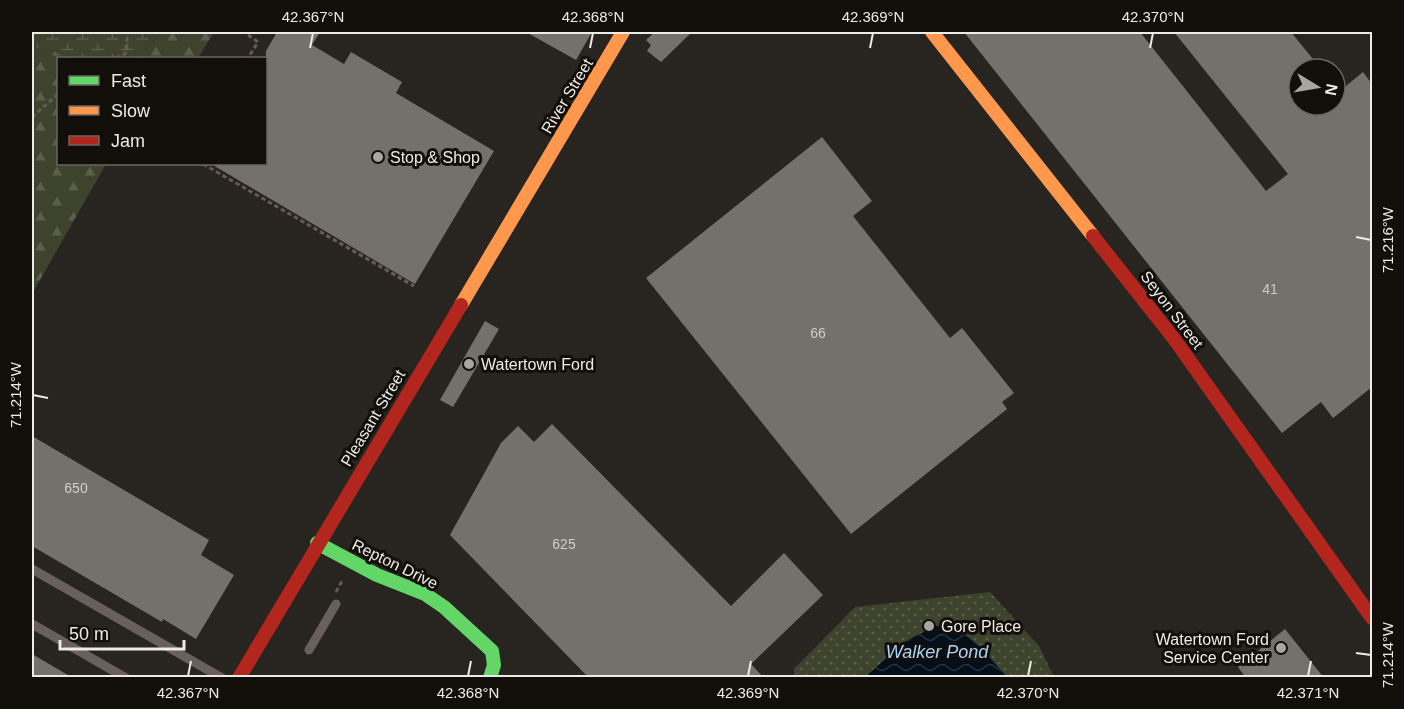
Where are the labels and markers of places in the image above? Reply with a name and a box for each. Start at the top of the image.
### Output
place label: Stop & Shop [390,149,480,166]
marker: Stop & Shop [371,150,385,164]
place label: Watertown Ford [481,356,594,373]
marker: Watertown Ford [462,357,476,371]
place label: Gore Place [941,618,1021,635]
marker: Gore Place [922,619,936,633]
place label: Watertown Ford Service Center [1156,631,1270,666]
marker: Watertown Ford Service Center [1274,641,1288,655]

